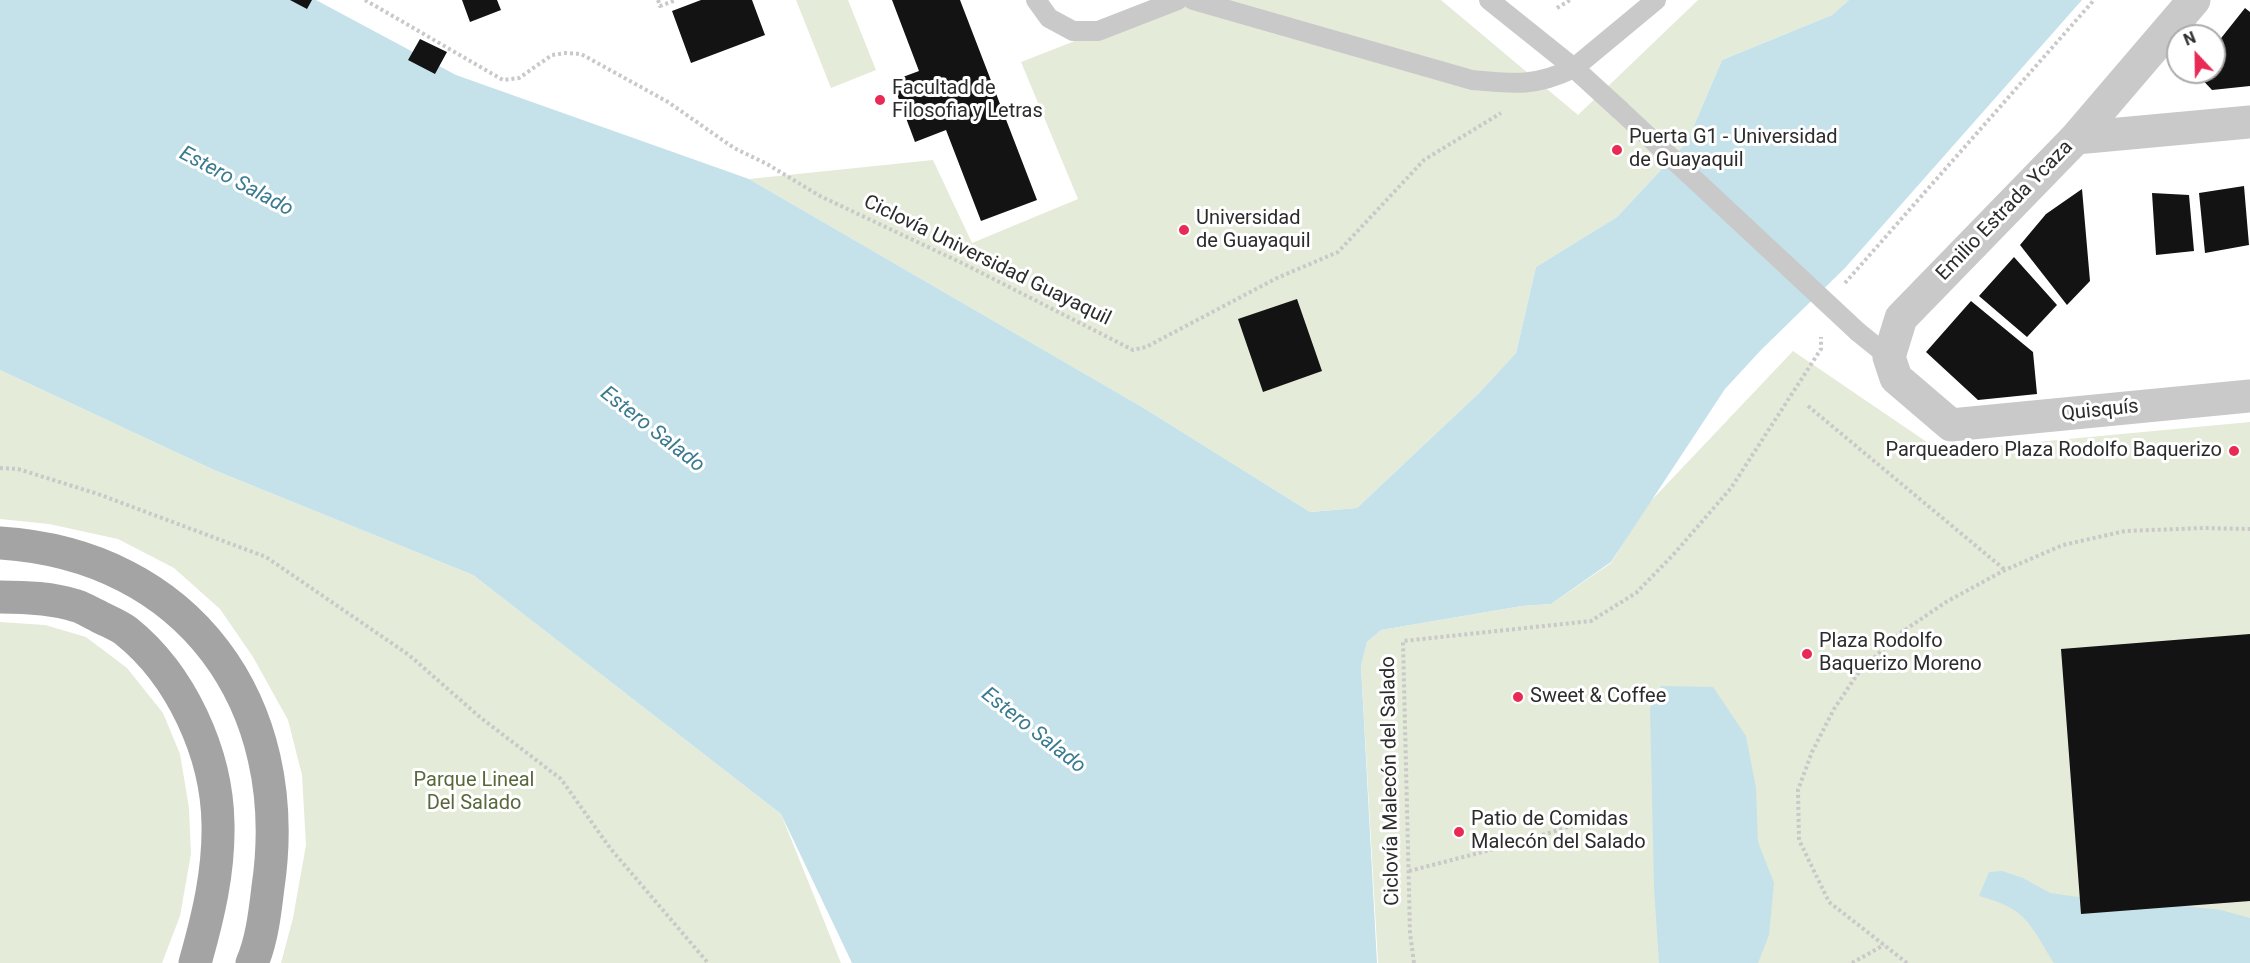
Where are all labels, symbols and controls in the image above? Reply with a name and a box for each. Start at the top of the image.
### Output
north arrow [2166,24,2226,84]
text: N [2181,28,2199,50]
place label: Facultad de Filosofia y Letras [892,77,1043,124]
marker: Facultad de Filosofia y Letras [873,93,887,107]
place label: Puerta G1 - Universidad de Guayaquil [1629,126,1838,173]
street label: Emilio Estrada Ycaza [1932,136,2078,286]
water label: Estero Salado [175,141,297,223]
marker: Puerta G1 - Universidad de Guayaquil [1610,143,1624,157]
street label: Ciclovía Universidad Guayaquil [859,191,1115,331]
place label: Universidad de Guayaquil [1196,207,1311,254]
marker: Universidad de Guayaquil [1177,223,1191,237]
water label: Estero Salado [595,381,709,479]
street label: Quisquís [2060,395,2140,427]
place label: Parqueadero Plaza Rodolfo Baquerizo [1885,439,2222,463]
marker: Parqueadero Plaza Rodolfo Baquerizo [2227,444,2241,458]
place label: Plaza Rodolfo Baquerizo Moreno [1819,630,1982,677]
marker: Plaza Rodolfo Baquerizo Moreno [1800,647,1814,661]
street label: Ciclovía Malecón del Salado [1377,656,1405,906]
water label: Estero Salado [976,682,1090,780]
place label: Sweet & Coffee [1530,685,1666,709]
marker: Sweet & Coffee [1511,690,1525,704]
park label: Parque Lineal Del Salado [414,769,534,816]
place label: Patio de Comidas Malecón del Salado [1471,808,1646,855]
marker: Patio de Comidas Malecón del Salado [1452,825,1466,839]

